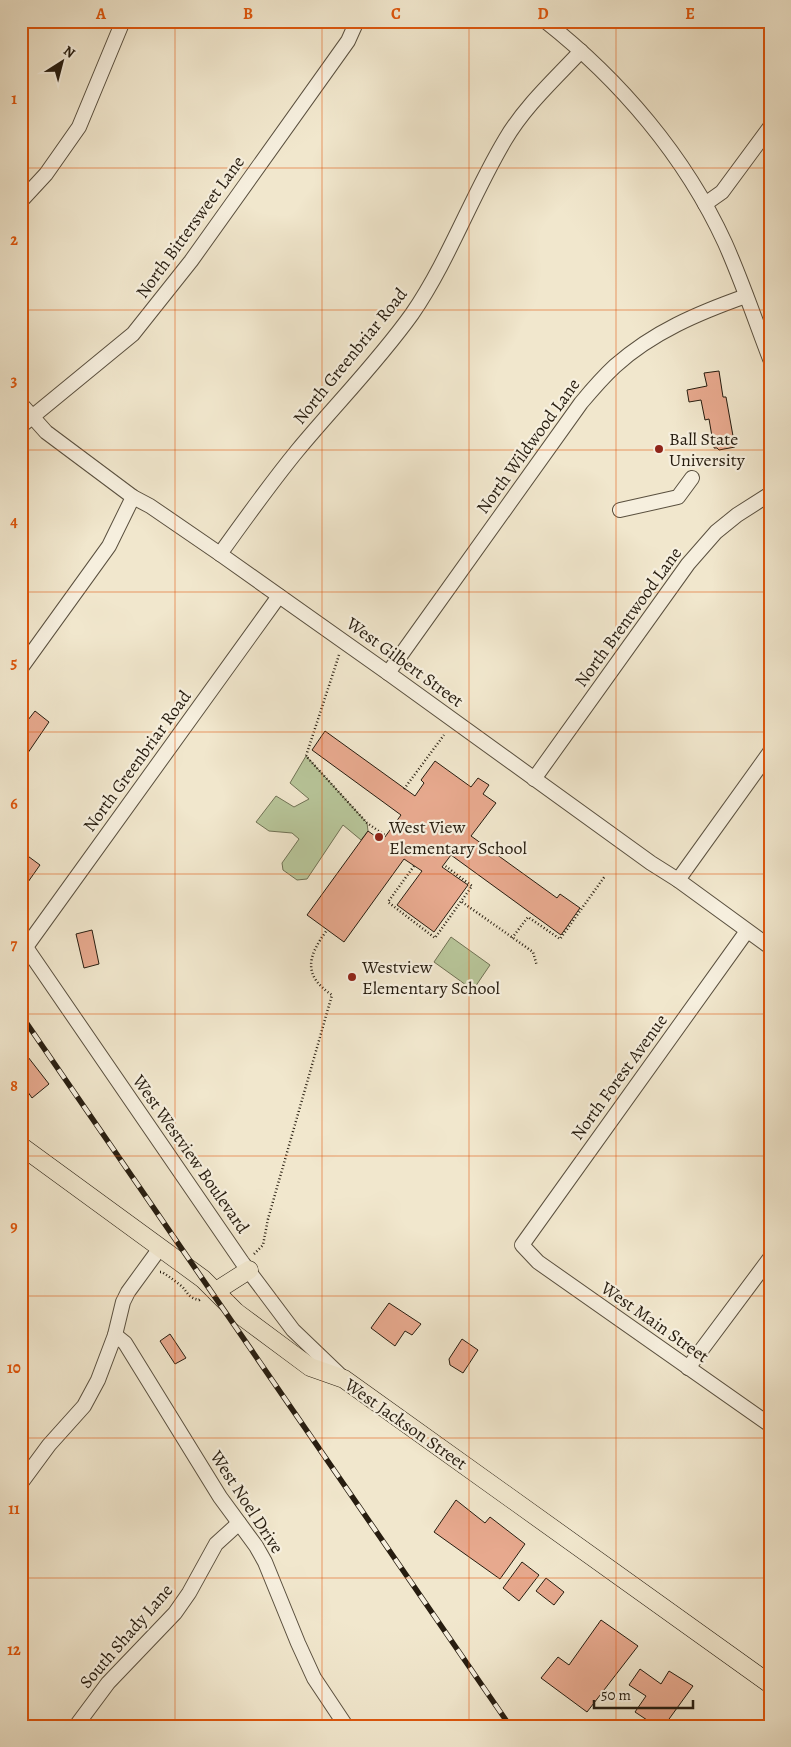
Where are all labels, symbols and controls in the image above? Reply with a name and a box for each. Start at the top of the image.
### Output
text: A [95,3,107,25]
text: B [243,3,253,25]
text: C [391,3,401,25]
text: D [537,3,549,25]
text: E [685,3,695,25]
north arrow [38,38,88,88]
text: N [60,41,79,63]
text: 1 [11,88,17,110]
street label: North Bittersweet Lane [130,151,250,303]
text: 2 [10,229,18,251]
street label: North Greenbriar Road [287,282,413,429]
text: 3 [11,370,18,392]
street label: North Wildwood Lane [471,374,585,518]
place label: Ball State University [669,427,746,472]
marker: Ball State University [653,443,665,455]
text: 4 [10,511,18,533]
street label: North Brentwood Lane [569,542,687,692]
street label: West Gilbert Street [341,611,468,713]
text: 5 [11,652,18,674]
street label: North Greenbriar Road [78,685,197,837]
text: 6 [10,793,18,815]
place label: West View Elementary School [388,815,527,860]
marker: West View Elementary School [373,831,385,843]
text: 7 [11,934,18,956]
place label: Westview Elementary School [361,955,500,1000]
marker: Westview Elementary School [346,971,358,983]
street label: North Forest Avenue [565,1009,673,1145]
street label: West Westview Boulevard [127,1069,255,1238]
text: 8 [10,1075,18,1097]
text: 9 [10,1216,18,1238]
street label: West Main Street [596,1275,714,1368]
text: 10 [7,1357,21,1379]
street label: West Jackson Street [339,1372,472,1475]
street label: West Noel Drive [204,1445,289,1558]
text: 11 [8,1498,20,1520]
street label: South Shady Lane [74,1579,178,1693]
text: 12 [7,1639,21,1661]
scale bar [594,1677,692,1709]
text: 50 m [601,1685,631,1705]

